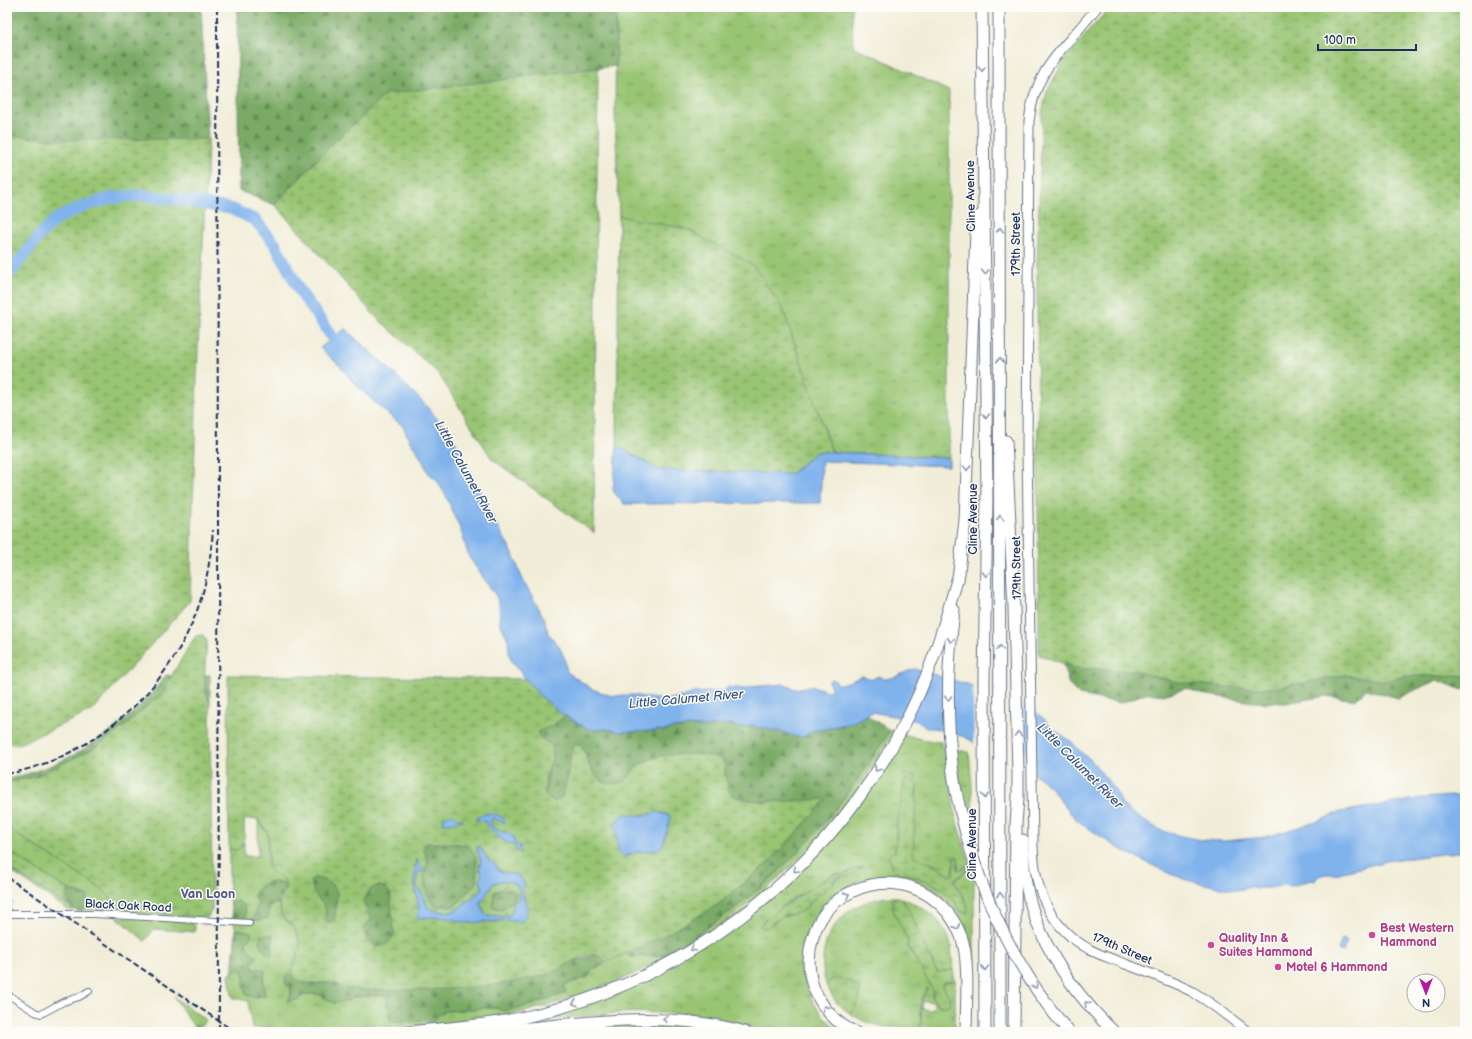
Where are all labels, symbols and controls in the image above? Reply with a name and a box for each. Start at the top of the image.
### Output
scale bar [1318,26,1416,52]
text: 100 m [1324,33,1356,48]
one-way arrow [978,66,986,72]
street label: Cline Avenue [963,160,979,232]
street label: 179th Street [1009,212,1024,276]
one-way arrow [996,227,1004,233]
one-way arrow [981,269,989,275]
one-way arrow [996,357,1004,363]
one-way arrow [982,413,990,419]
water label: Little Calumet River [431,418,501,527]
one-way arrow [963,465,971,471]
street label: Cline Avenue [966,483,981,555]
one-way arrow [996,515,1004,521]
street label: 179th Street [1009,536,1025,600]
one-way arrow [982,571,990,577]
one-way arrow [947,637,956,643]
one-way arrow [996,645,1004,651]
water label: Little Calumet River [628,686,745,712]
one-way arrow [944,695,952,701]
water label: Little Calumet River [1034,720,1127,813]
one-way arrow [1014,731,1022,737]
one-way arrow [875,765,882,772]
one-way arrow [980,793,989,799]
street label: Cline Avenue [965,808,980,880]
one-way arrow [793,865,801,873]
district label: Van Loon [181,886,235,902]
one-way arrow [843,892,850,899]
one-way arrow [996,892,1004,898]
street label: Black Oak Road [84,896,172,916]
place label: Best Western Hammond [1380,921,1454,950]
one-way arrow [952,923,960,930]
street label: 179th Street [1090,930,1155,968]
marker: Best Western Hammond [1367,930,1377,940]
place label: Quality Inn & Suites Hammond [1219,931,1313,960]
marker: Quality Inn & Suites Hammond [1206,940,1216,950]
one-way arrow [690,944,697,952]
place label: Motel 6 Hammond [1286,960,1387,975]
marker: Motel 6 Hammond [1273,962,1283,972]
one-way arrow [981,965,989,971]
north arrow [1406,973,1446,1013]
one-way arrow [1030,982,1038,989]
text: N [1422,996,1430,1009]
one-way arrow [572,998,579,1007]
one-way arrow [1084,1002,1091,1009]
one-way arrow [823,1005,830,1012]
one-way arrow [662,1015,668,1024]

